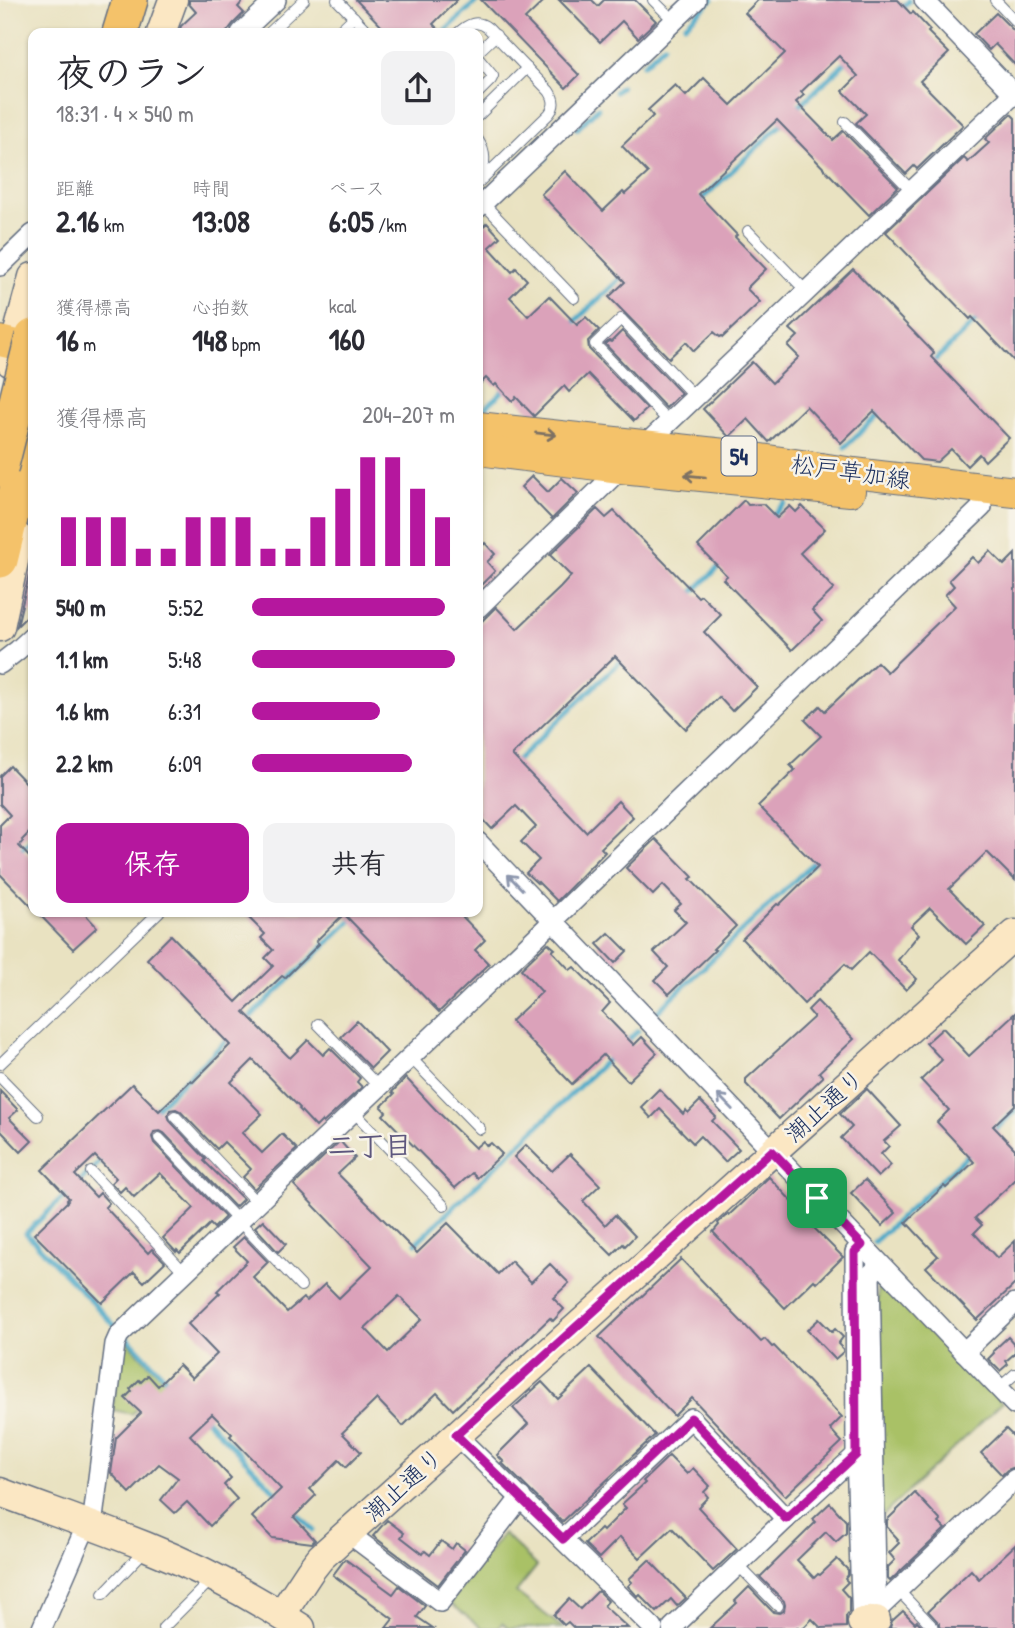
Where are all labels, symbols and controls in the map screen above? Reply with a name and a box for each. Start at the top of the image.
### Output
text: 夜のラン [56,46,208,98]
button: share [381,51,455,125]
text: 18:31 · 4 × 540 m [56,98,194,129]
text: 距離 [56,175,94,201]
text: 時間 [192,175,230,201]
text: ペース [329,175,385,201]
text: 2.16 [56,201,99,241]
text: 13:08 [192,201,250,241]
text: 6:05 [329,201,374,241]
text: km [99,212,125,238]
text: /km [374,212,407,238]
text: kcal [329,293,356,319]
text: 獲得標高 [56,294,132,320]
text: 心拍数 [192,294,249,320]
text: 160 [329,319,365,359]
text: 16 [56,320,79,360]
text: 148 [192,320,227,360]
text: m [79,331,96,357]
text: bpm [227,331,261,357]
text: 204–207 m [362,399,455,430]
text: 獲得標高 [56,402,148,433]
one-way arrow [534,428,556,441]
road number: 54 [722,436,756,476]
street label: 松戸草加線 [789,447,913,495]
one-way arrow [684,469,707,482]
text: 540 m [56,592,106,623]
text: 5:52 [168,592,204,623]
text: 1.1 km [56,644,108,675]
text: 5:48 [168,644,202,675]
text: 1.6 km [56,696,109,727]
text: 6:31 [168,696,201,727]
text: 2.2 km [56,748,113,779]
text: 6:09 [168,748,201,779]
button: 保存 [56,823,249,903]
button: 共有 [263,823,455,903]
one-way arrow [507,874,524,891]
street label: 潮止通り [778,1061,870,1149]
one-way arrow [717,1094,734,1111]
district label: 二丁目 [328,1126,412,1164]
pin [787,1168,847,1228]
icon: arrive [798,1179,836,1217]
street label: 潮止通り [357,1440,449,1528]

